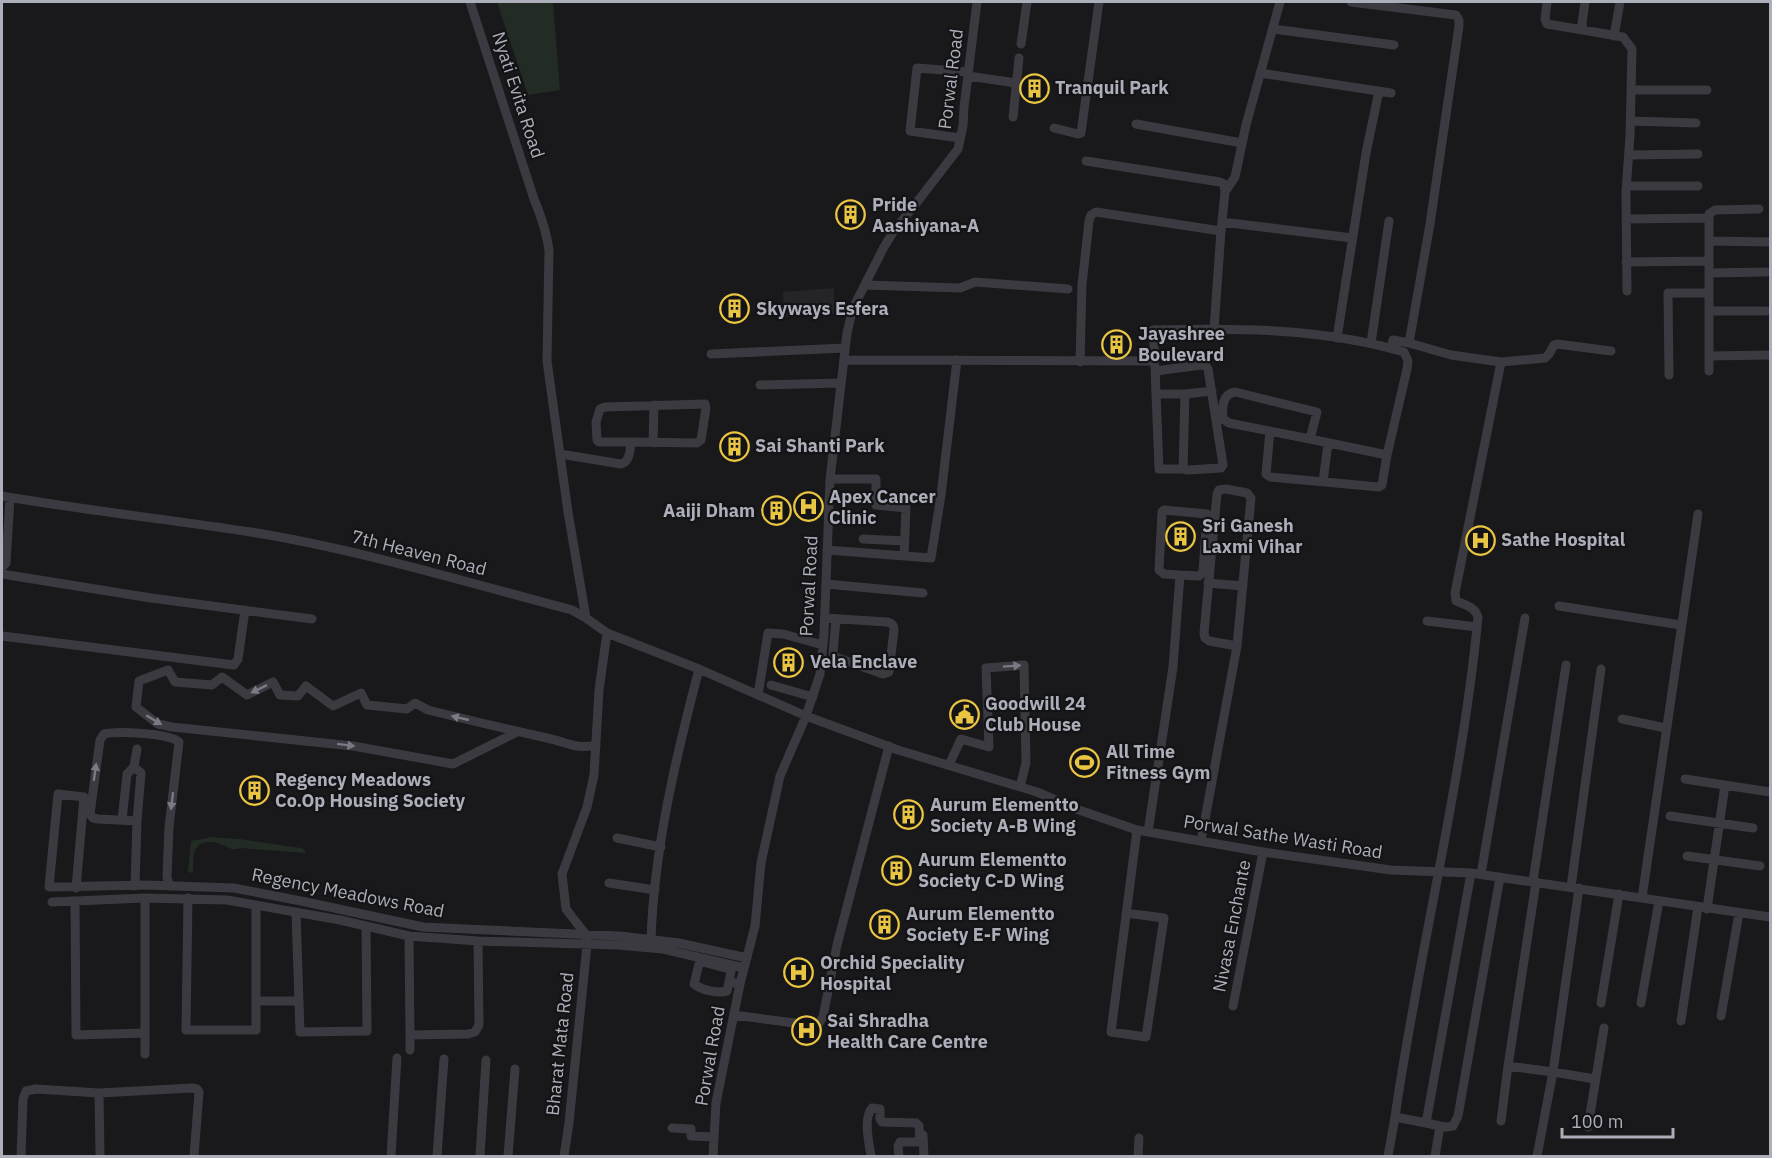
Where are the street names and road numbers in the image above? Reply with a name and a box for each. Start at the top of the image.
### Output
street label: Porwal Road [933,27,968,131]
street label: Nyati Evita Road [487,29,550,161]
street label: 7th Heaven Road [349,525,489,580]
street label: Porwal Road [794,535,823,637]
street label: Porwal Sathe Wasti Road [1182,809,1384,864]
street label: Nivasa Enchante [1207,858,1256,994]
street label: Regency Meadows Road [250,863,446,922]
street label: Bharat Mata Road [541,971,578,1117]
street label: Porwal Road [689,1004,730,1108]

